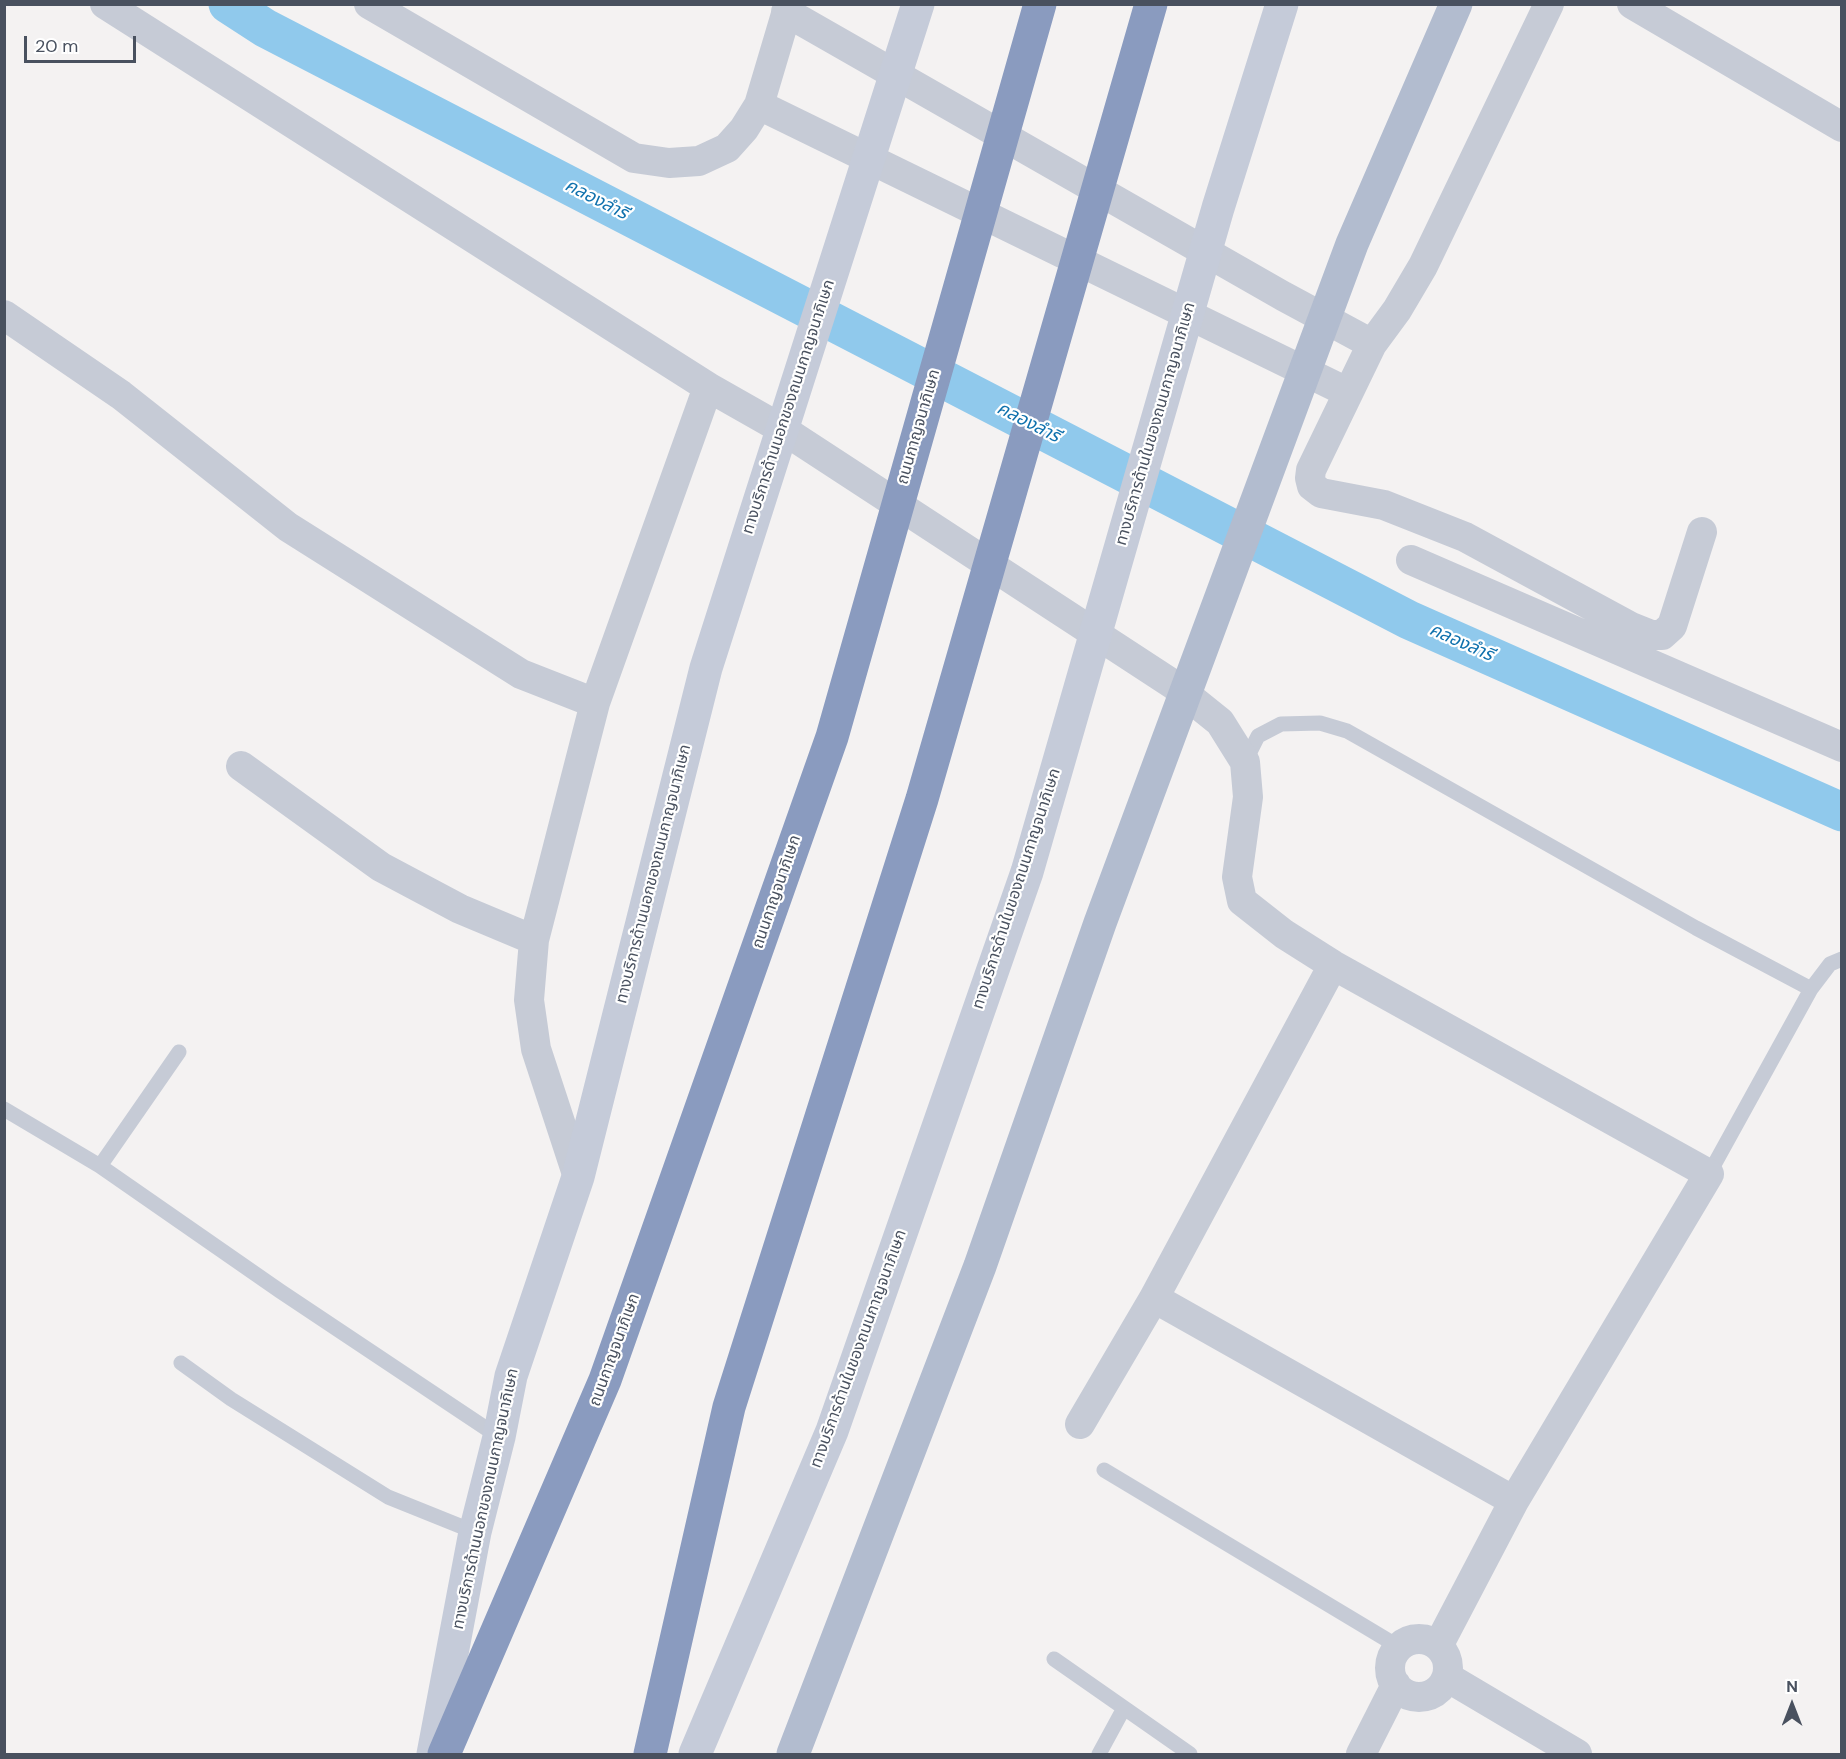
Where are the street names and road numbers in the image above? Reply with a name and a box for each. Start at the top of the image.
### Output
street label: ทางบริการด้านนอกของถนนกาญจนาภิเษก [739,277,839,537]
street label: ทางบริการด้านในของถนนกาญจนาภิเษก [1112,300,1200,548]
street label: ถนนกาญจนาภิเษก [893,367,945,487]
street label: ทางบริการด้านนอกของถนนกาญจนาภิเษก [612,743,696,1005]
street label: ทางบริการด้านในของถนนกาญจนาภิเษก [969,766,1065,1012]
street label: ถนนกาญจนาภิเษก [749,833,805,951]
street label: ทางบริการด้านในของถนนกาญจนาภิเษก [807,1227,911,1471]
street label: ถนนกาญจนาภิเษก [586,1291,644,1409]
street label: ทางบริการด้านนอกของถนนกาญจนาภิเษก [449,1367,523,1631]

